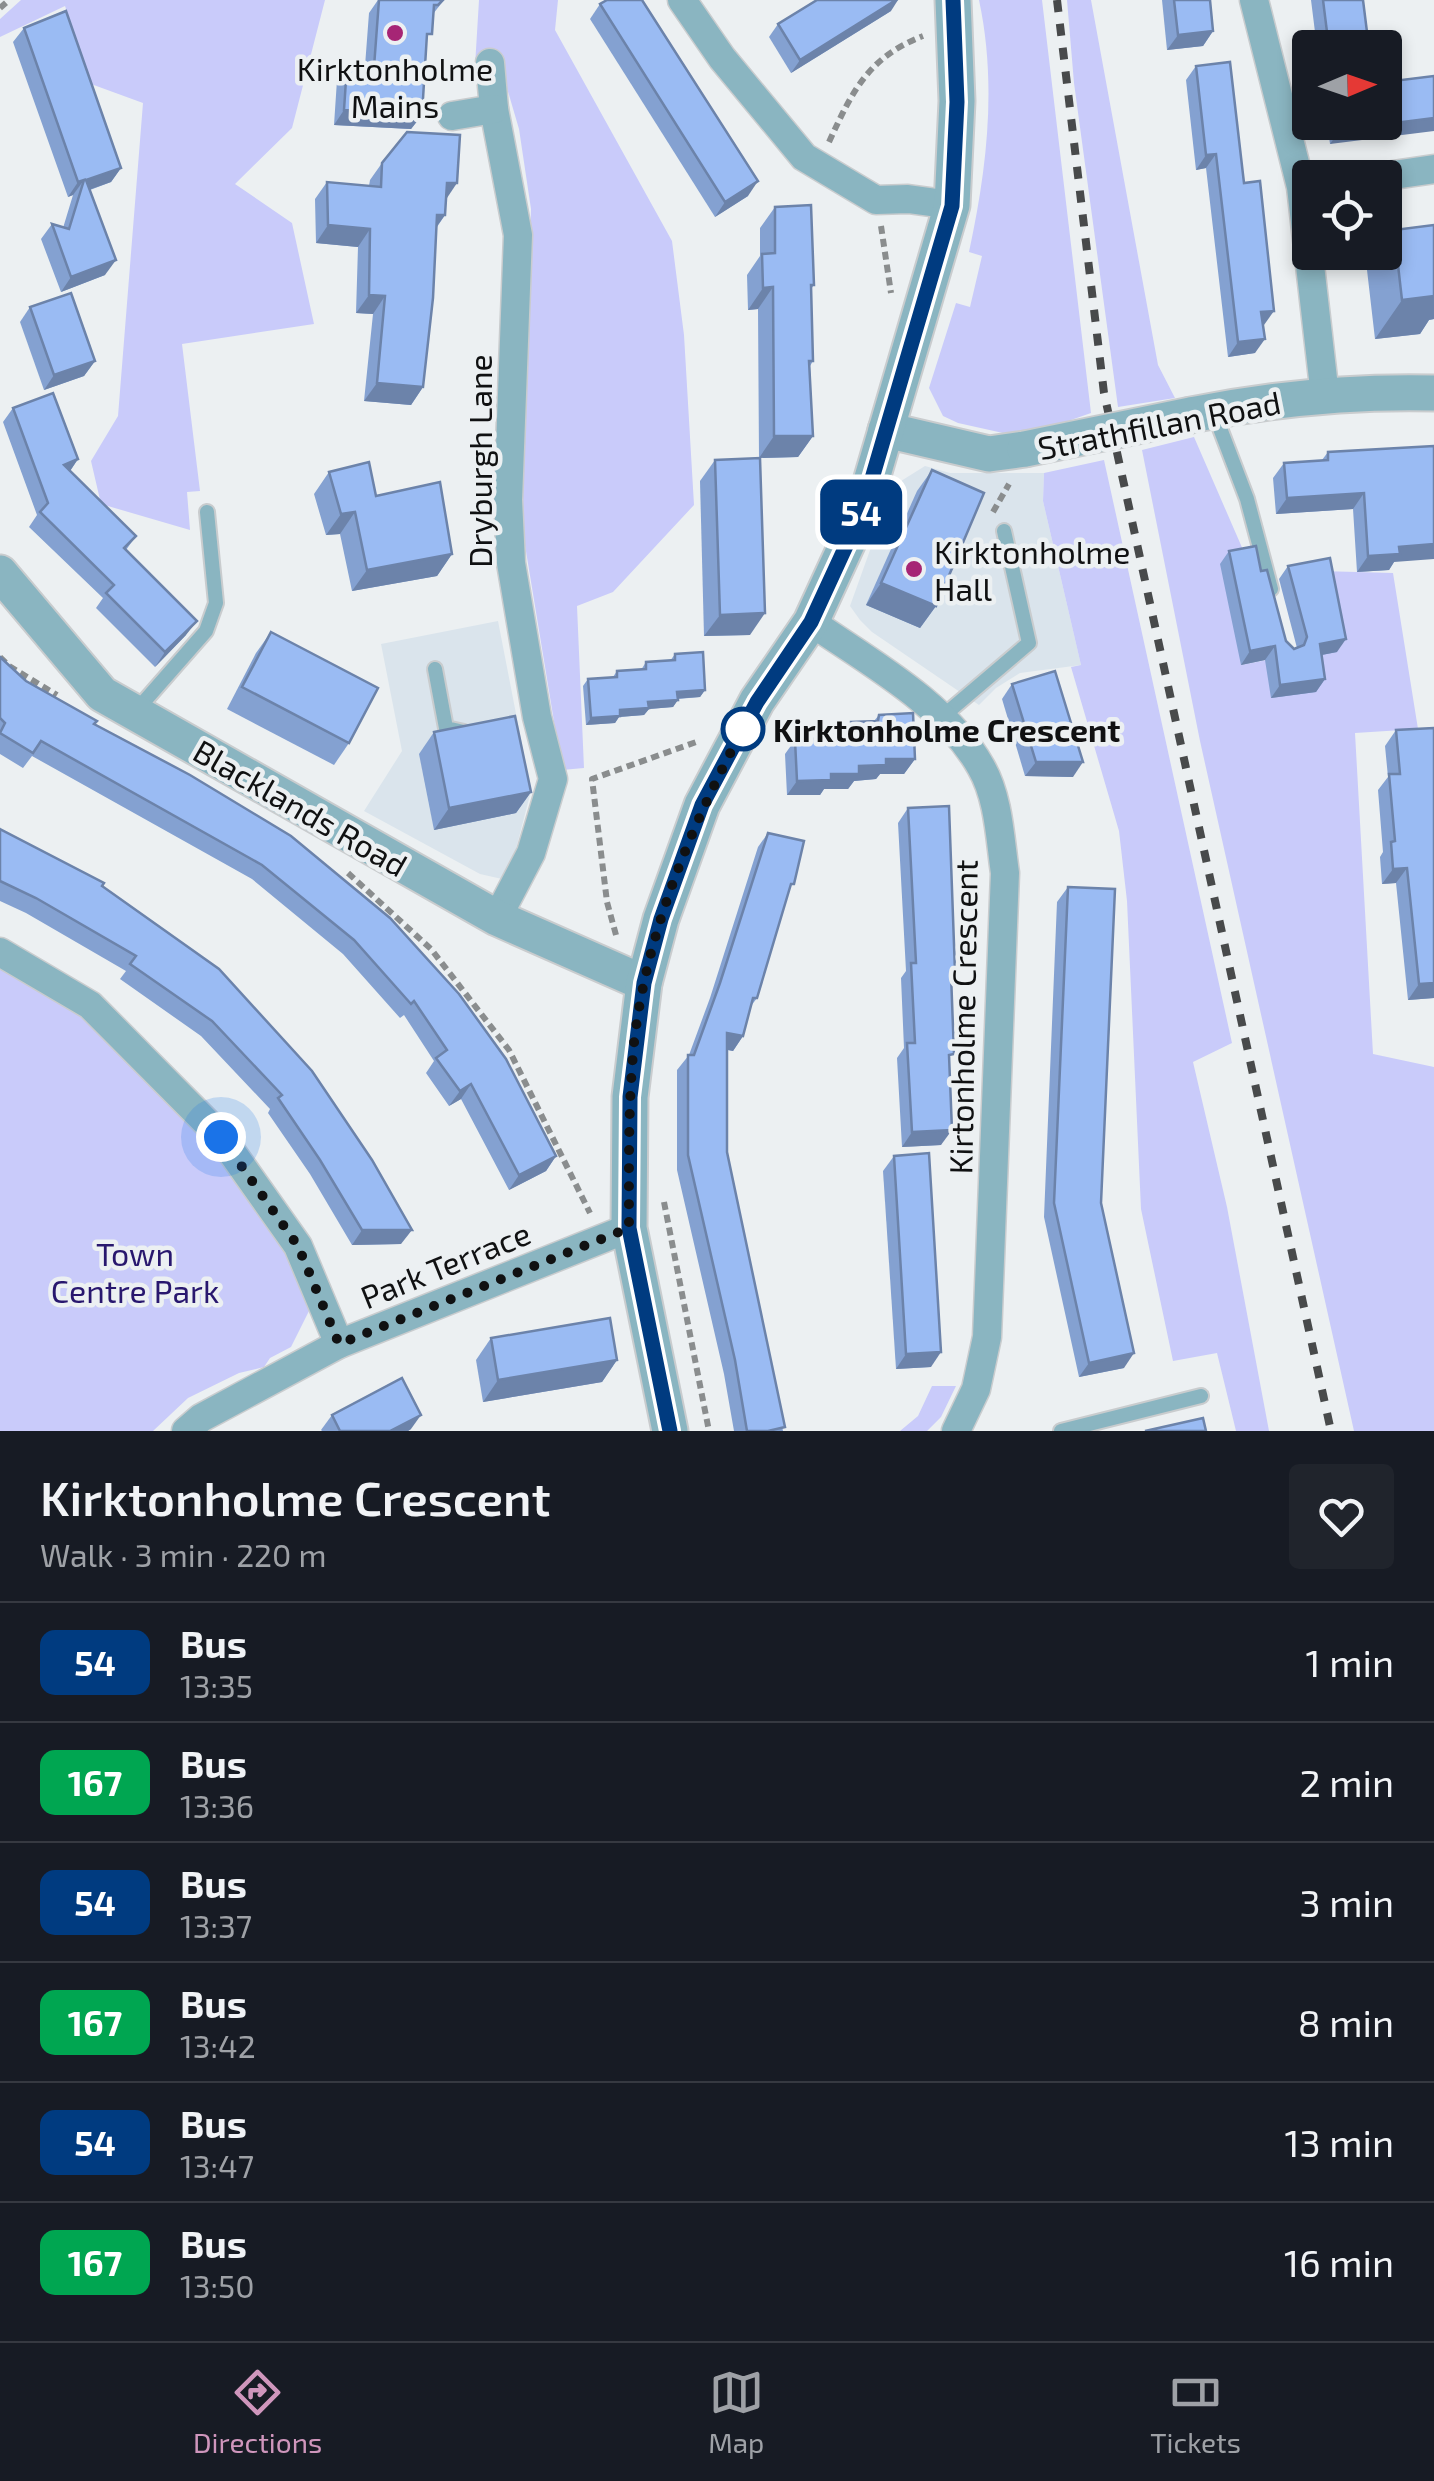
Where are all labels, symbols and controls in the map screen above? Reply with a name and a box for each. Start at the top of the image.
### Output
marker: Kirktonholme Mains [384,22,406,44]
north arrow [1292,30,1402,140]
map controls [1292,30,1402,270]
place label: Kirktonholme Mains [297,49,493,124]
button: locate [1292,160,1402,270]
street label: Dryburgh Lane [460,354,498,568]
street label: Strathfillan Road [1034,382,1284,466]
line badge: 54 [816,480,906,544]
text: 54 [840,491,882,533]
place label: Kirktonholme Hall [934,532,1130,607]
marker: Kirktonholme Hall [903,558,925,580]
marker: Kirktonholme Crescent [722,708,764,750]
place label: Kirktonholme Crescent [773,710,1120,748]
street label: Blacklands Road [188,731,414,883]
street label: Kirtonholme Crescent [940,859,984,1175]
your location [196,1112,246,1162]
street label: Park Terrace [355,1213,535,1315]
park label: Town Centre Park [51,1234,219,1309]
button: heart [1289,1464,1394,1569]
text: Kirktonholme Crescent [40,1468,551,1526]
text: Walk · 3 min · 220 m [40,1535,327,1573]
text: Bus [180,1620,247,1666]
text: 1 min [1306,1639,1394,1685]
text: 54 [74,1641,116,1683]
text: 13:35 [180,1666,253,1704]
text: Bus [180,1740,247,1786]
text: 2 min [1299,1759,1394,1805]
text: 167 [68,1761,122,1803]
text: 13:36 [180,1786,254,1824]
text: Bus [180,1860,247,1906]
text: 3 min [1300,1879,1394,1925]
text: 54 [74,1881,116,1923]
text: 13:37 [180,1906,252,1944]
text: Bus [180,1980,247,2026]
text: 8 min [1298,1999,1394,2045]
text: 167 [68,2001,122,2043]
text: 13:42 [180,2026,256,2064]
text: Bus [180,2100,247,2146]
text: 13 min [1284,2119,1394,2165]
text: 54 [74,2121,116,2163]
text: 13:47 [180,2146,254,2184]
text: Bus [180,2220,247,2266]
text: 16 min [1284,2239,1394,2285]
text: 167 [68,2241,122,2283]
text: 13:50 [180,2266,255,2304]
tab: Directions [193,2365,322,2459]
tab: Map [708,2365,764,2459]
tab: Tickets [1150,2365,1241,2459]

